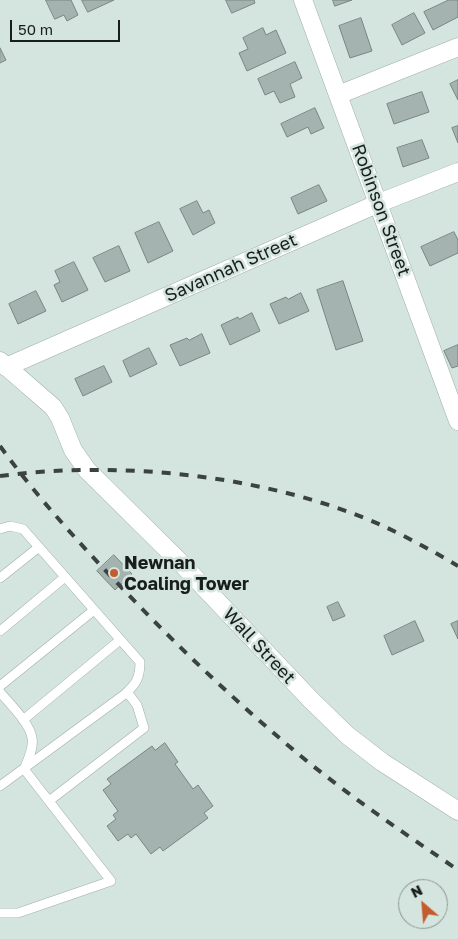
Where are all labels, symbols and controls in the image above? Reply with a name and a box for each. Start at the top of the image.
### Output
scale bar [12,10,122,42]
text: 50 m [18,20,53,38]
street label: Robinson Street [347,141,415,279]
street label: Savannah Street [162,229,300,307]
place label: Newnan Coaling Tower [124,552,249,594]
marker: Newnan Coaling Tower [108,567,120,579]
street label: Wall Street [218,604,300,688]
north arrow [398,879,448,929]
text: N [408,881,425,901]

